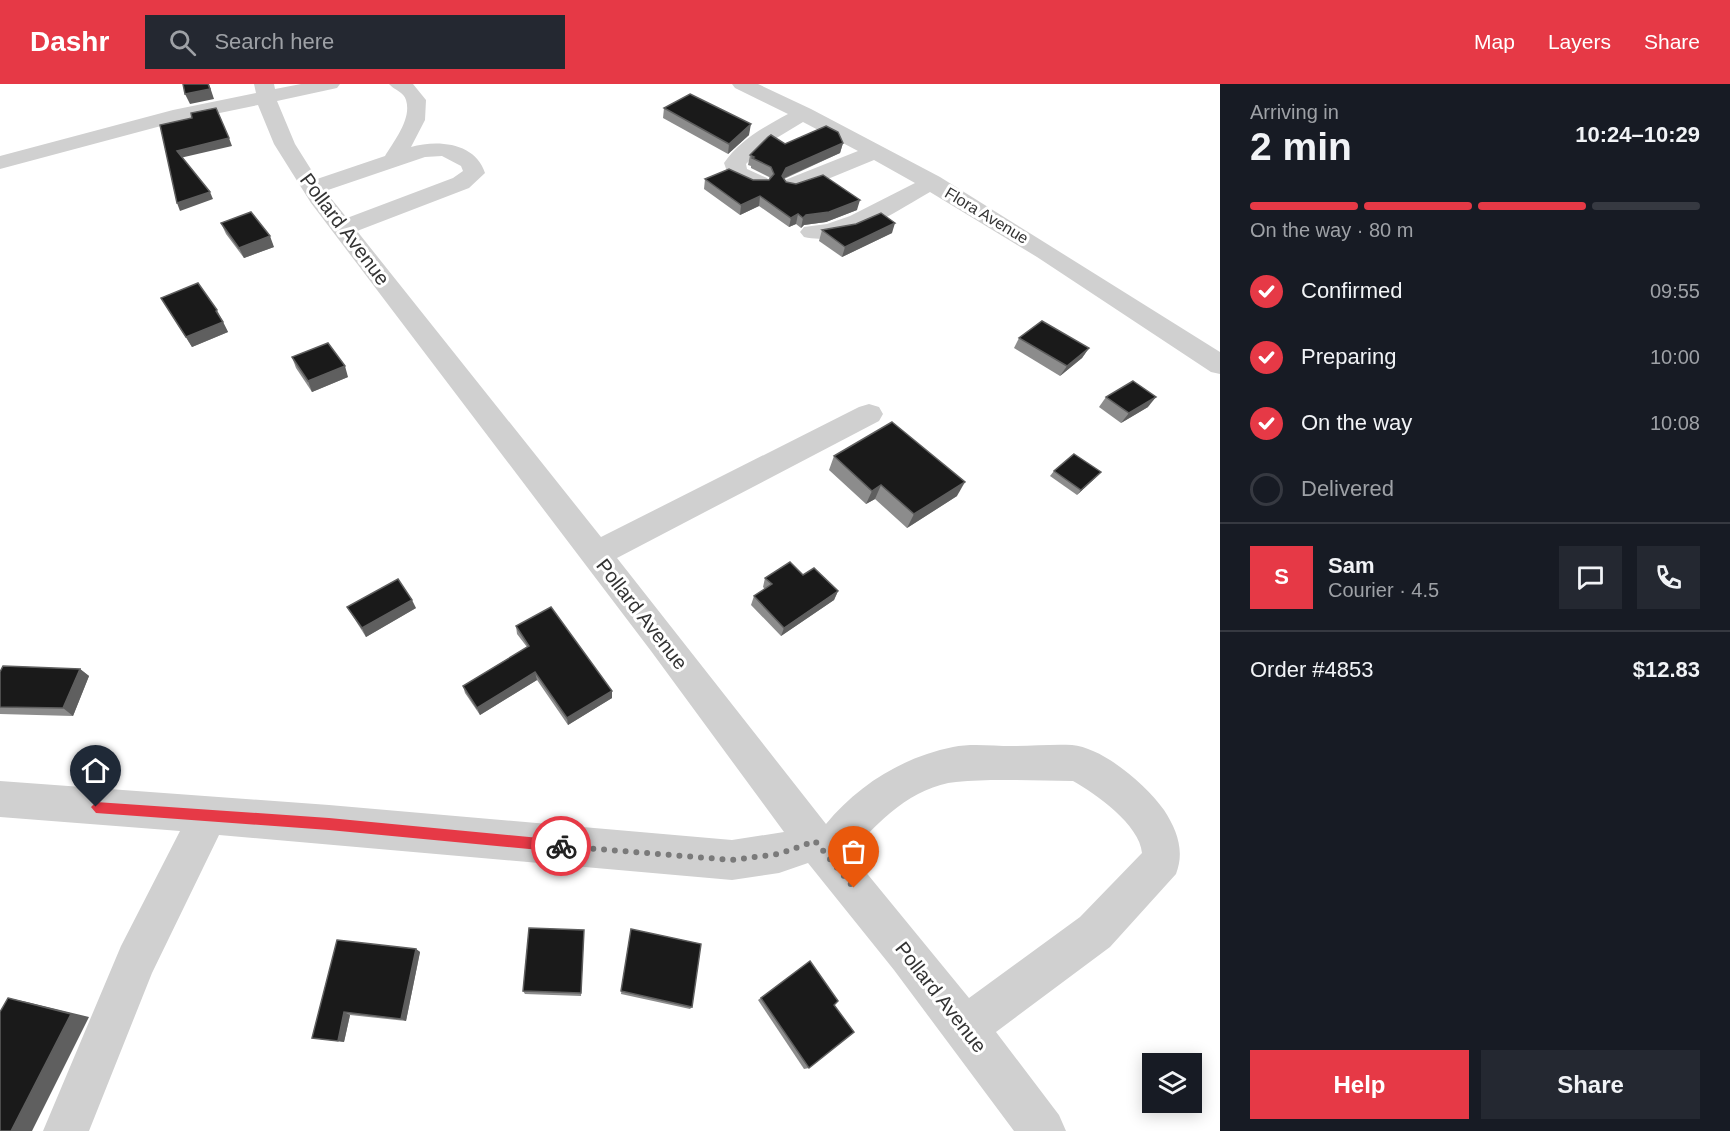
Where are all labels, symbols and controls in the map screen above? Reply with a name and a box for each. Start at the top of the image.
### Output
search box [145,15,565,69]
text: Dashr [30,26,109,57]
icon: search [166,26,199,59]
text: Search here [214,29,334,54]
text: Map [1474,30,1515,53]
text: Layers [1548,30,1611,53]
text: Share [1644,30,1700,53]
text: Arriving in [1250,101,1339,123]
text: 10:24–10:29 [1575,122,1700,147]
text: 2 min [1250,125,1352,168]
street label: Pollard Avenue [296,169,394,289]
street label: Flora Avenue [942,184,1031,247]
text: On the way · 80 m [1250,219,1413,241]
icon: check [1250,275,1283,308]
text: Confirmed [1301,278,1402,303]
text: 09:55 [1650,280,1700,302]
icon: check [1250,341,1283,374]
text: Preparing [1301,344,1396,369]
text: 10:00 [1650,346,1700,368]
icon: check [1250,407,1283,440]
text: On the way [1301,410,1412,435]
text: 10:08 [1650,412,1700,434]
text: Delivered [1301,476,1394,501]
button: chat [1559,546,1622,609]
button: phone [1637,546,1700,609]
text: Sam [1328,553,1374,578]
street label: Pollard Avenue [592,554,692,674]
text: S [1274,564,1289,589]
text: Courier · 4.5 [1328,579,1439,601]
text: Order #4853 [1250,657,1374,682]
text: $12.83 [1633,657,1700,682]
pin [70,745,121,807]
icon: home [79,754,112,787]
courier [531,816,591,876]
pin [828,826,879,888]
icon: bike [545,830,578,863]
icon: bag [837,835,870,868]
street label: Pollard Avenue [891,937,991,1057]
button: Help [1250,1050,1469,1119]
button: Share [1481,1050,1700,1119]
map controls [1142,1053,1202,1113]
button: layers [1142,1053,1202,1113]

